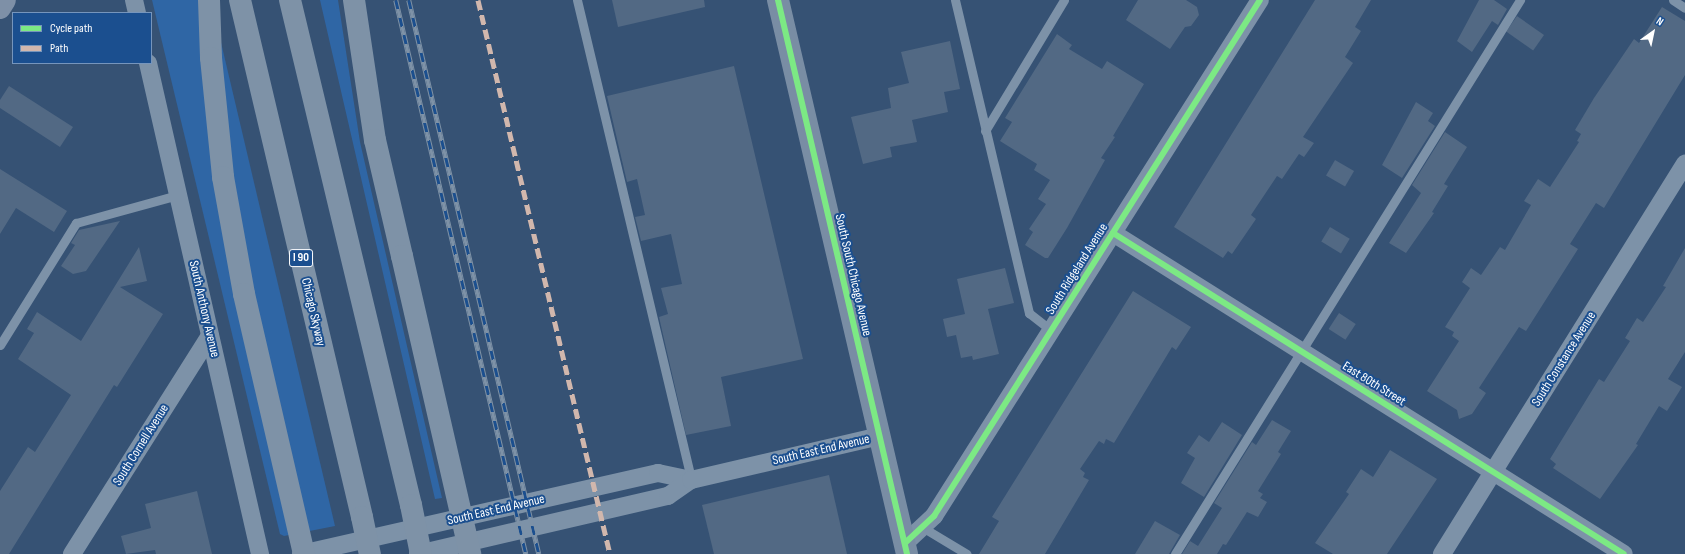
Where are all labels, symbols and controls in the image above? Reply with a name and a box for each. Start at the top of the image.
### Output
legend [12,12,152,64]
north arrow [1633,12,1673,52]
text: N [1654,14,1666,29]
text: Cycle path [50,21,92,36]
text: Path [50,41,68,56]
street label: South South Chicago Avenue [831,213,875,337]
street label: South Ridgeland Avenue [1043,221,1111,317]
road number: I 90 [289,248,313,268]
street label: South Anthony Avenue [185,259,223,359]
street label: Chicago Skyway [298,276,328,348]
street label: South Constance Avenue [1529,309,1599,409]
street label: East 80th Street [1340,358,1408,410]
street label: South Cornell Avenue [110,402,172,488]
street label: South East End Avenue [771,431,871,469]
street label: South East End Avenue [446,491,546,529]

